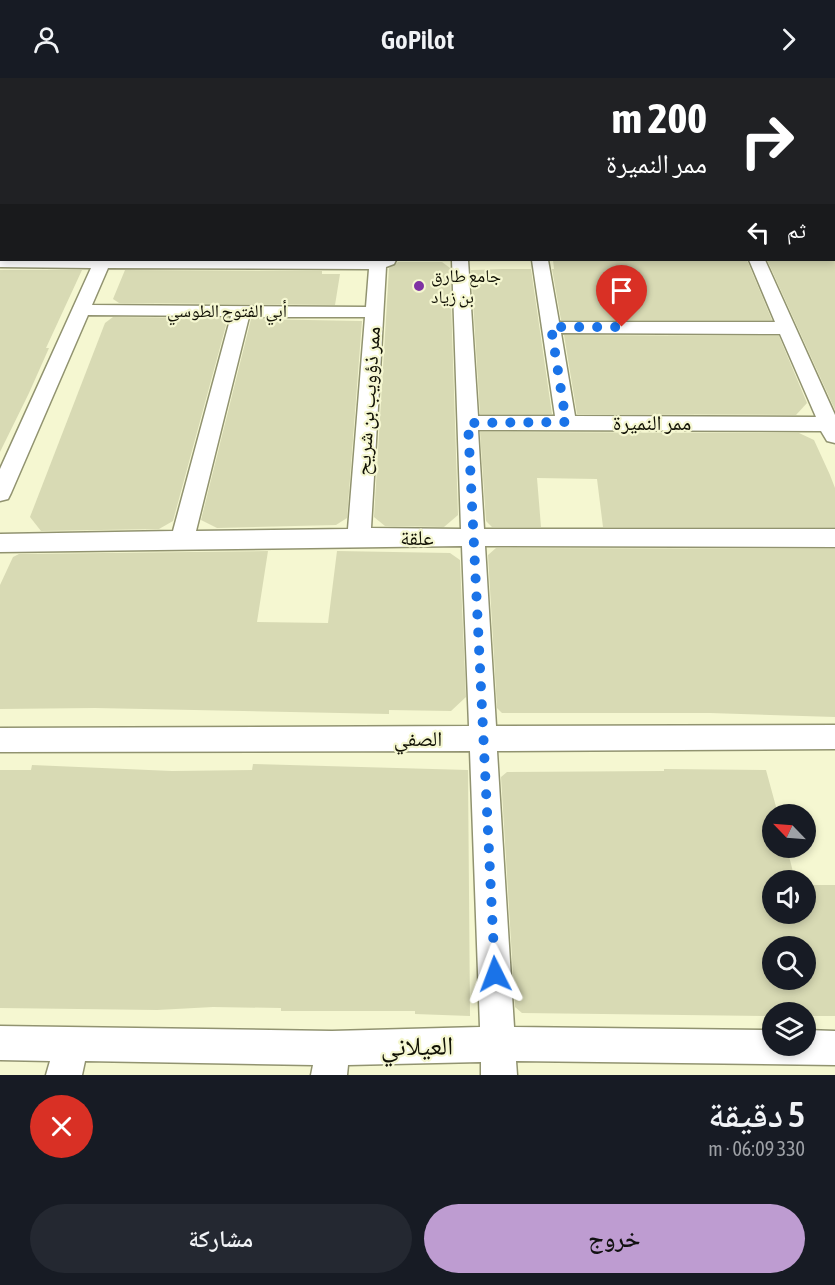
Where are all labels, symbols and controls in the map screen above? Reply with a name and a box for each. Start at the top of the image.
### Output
icon: person [30,23,63,56]
icon: forward [772,23,805,56]
text: GoPilot [381,24,454,55]
text: 200 m [612,94,707,142]
icon: right [728,102,806,180]
text: ممر النميرة [606,148,707,179]
icon: left [742,216,775,249]
text: ثم [787,217,806,243]
place label: جامع طارق بن زياد [431,265,501,308]
pin [596,265,647,327]
icon: arrive [605,274,638,307]
marker: جامع طارق بن زياد [412,279,426,293]
street label: أبي الفتوح الطوسي [167,300,287,326]
street label: ممر ذؤويب بن شريح [350,325,386,477]
street label: ممر النميرة [613,410,691,434]
street label: علقة [400,525,434,549]
street label: الصفي [394,726,442,755]
north arrow [762,804,816,858]
map controls [762,804,816,1056]
button: sound [762,870,816,924]
button: search [762,936,816,990]
position arrow [463,942,527,1006]
button: layers [762,1002,816,1056]
street label: العيلاني [380,1030,454,1067]
text: 5 دقيقة [708,1093,805,1135]
button: close [30,1095,93,1158]
text: 330 m · 06:09 [708,1137,805,1160]
button: مشاركة [30,1204,412,1273]
button: خروج [424,1204,805,1273]

